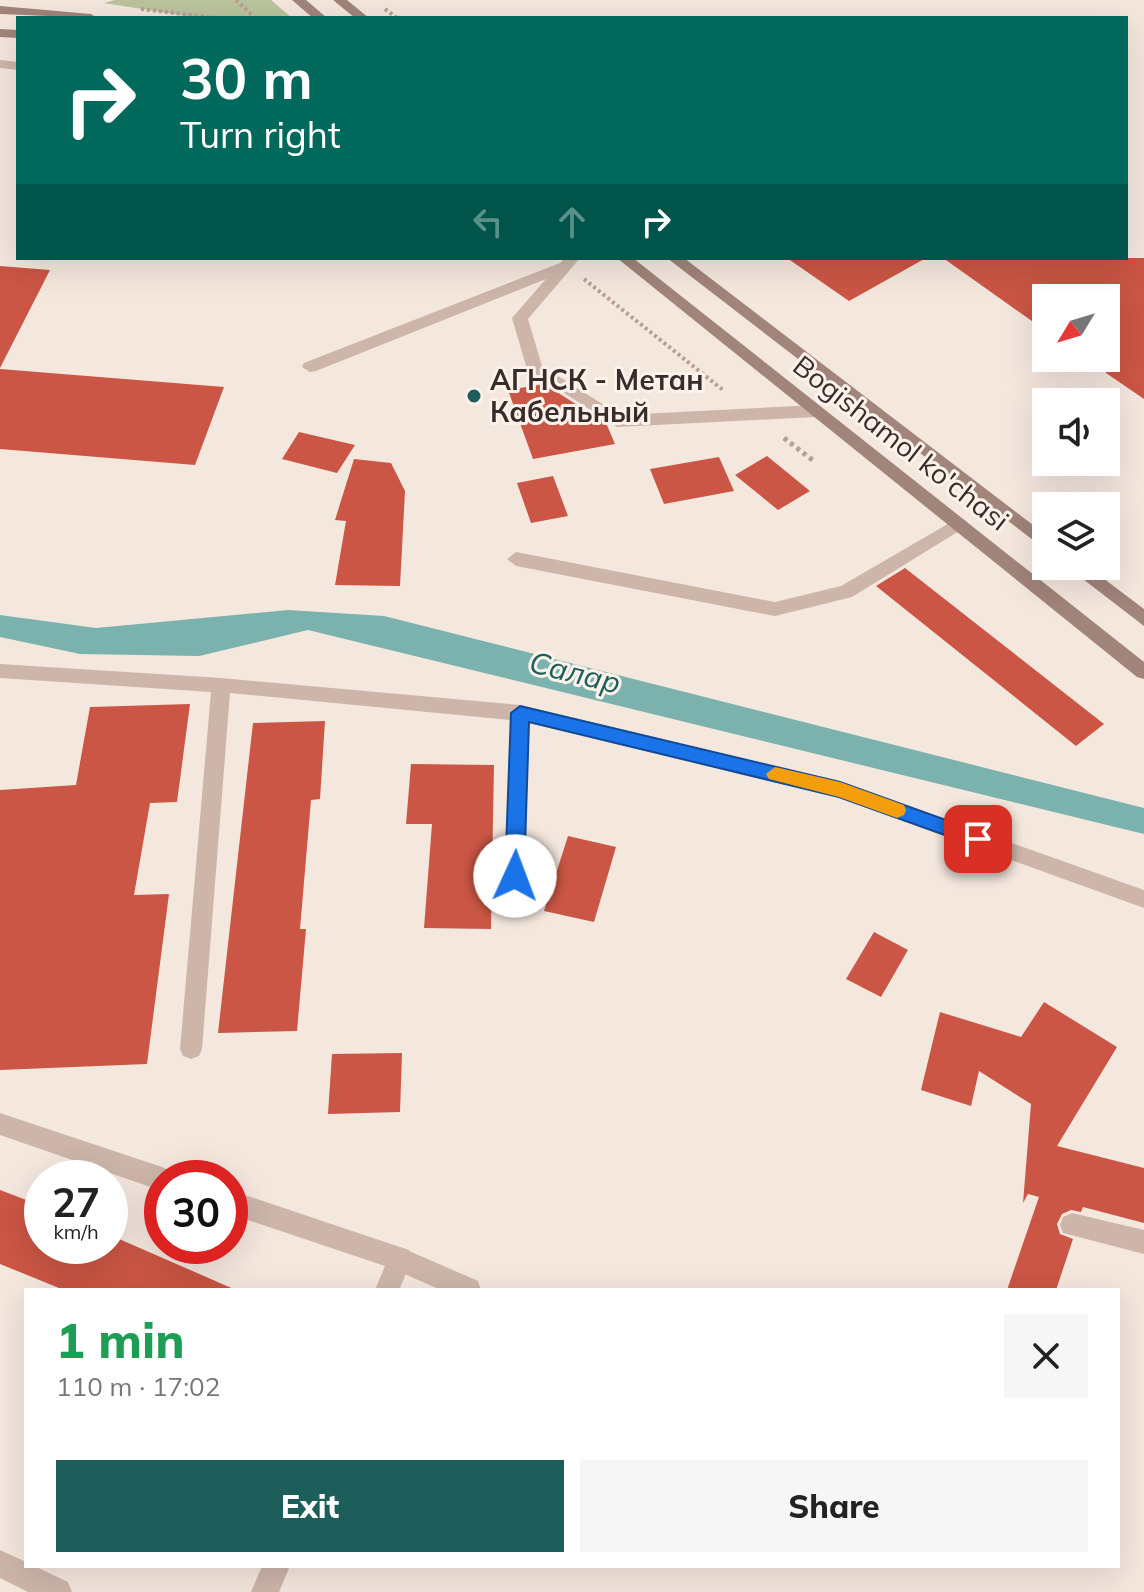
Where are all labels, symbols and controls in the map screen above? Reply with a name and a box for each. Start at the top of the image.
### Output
text: 30 m [180,43,313,113]
icon: right [48,48,152,152]
text: Turn right [180,112,341,157]
icon: left [466,200,510,244]
icon: ahead [550,200,594,244]
icon: right [634,200,678,244]
north arrow [1032,284,1120,372]
map controls [1032,284,1120,580]
street label: Bogishamol ko'chasi [786,348,1016,538]
place label: АГНСК - Метан Кабельный [490,362,704,429]
marker: АГНСК - Метан Кабельный [465,387,483,405]
button: sound [1032,388,1120,476]
button: layers [1032,492,1120,580]
water label: Салар [526,642,625,702]
pin [944,805,1012,873]
icon: arrive [956,817,1000,861]
position arrow [473,834,557,918]
speed limit sign: 30 [144,1160,248,1264]
text: 27 [52,1177,100,1227]
text: km/h [53,1219,99,1244]
text: 1 min [56,1310,185,1370]
button: close [1004,1314,1088,1398]
text: 110 m · 17:02 [56,1370,220,1403]
button: Exit [56,1460,564,1552]
button: Share [580,1460,1088,1552]

